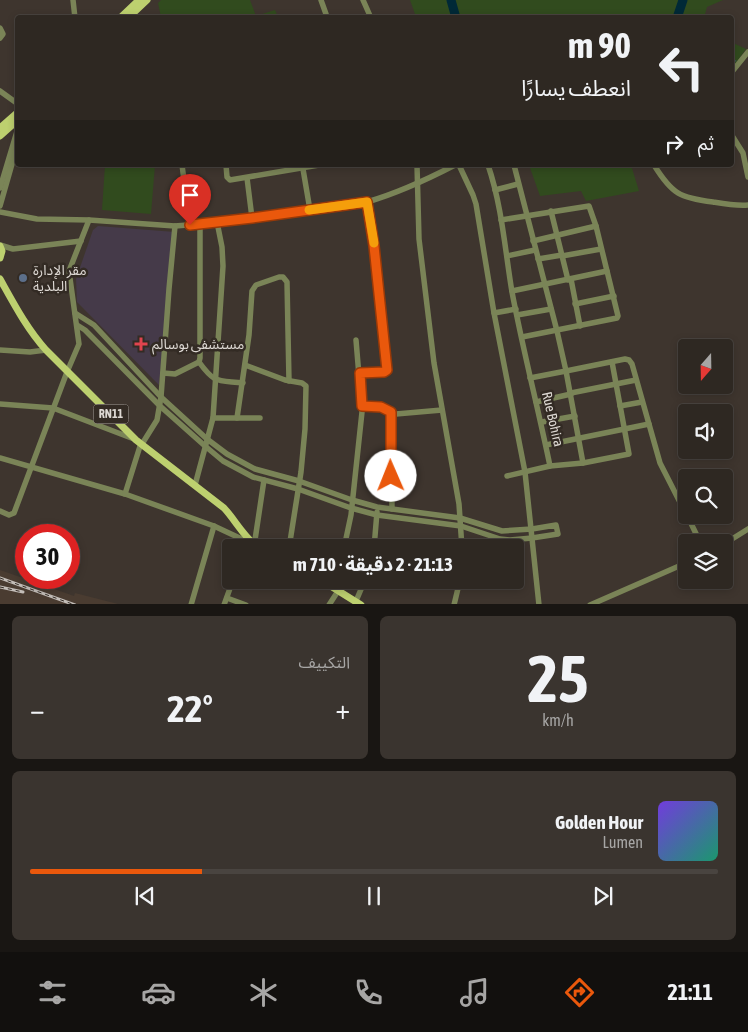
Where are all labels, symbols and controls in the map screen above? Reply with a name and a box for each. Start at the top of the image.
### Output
text: 90 m [568,25,631,65]
icon: left [649,35,714,100]
text: انعطف يسارًا [521,75,631,101]
icon: right [660,130,688,158]
text: ثم [698,132,714,154]
pin [169,174,211,225]
icon: arrive [176,181,204,209]
place label: مقر الإدارة البلدية [33,262,86,294]
marker: مقر الإدارة البلدية [17,272,29,284]
place label: مستشفى بوسالم [152,336,244,355]
marker: مستشفى بوسالم [134,337,148,351]
north arrow [678,339,732,394]
map controls [678,339,733,589]
street label: Rue Bohira [539,390,567,448]
road number: RN11 [94,404,128,424]
button: sound [678,404,733,459]
position arrow [364,449,416,501]
button: search [678,469,733,524]
speed limit sign: 30 [15,524,80,589]
button: layers [678,534,733,589]
text: 21:13 · 2 دقيقة · 710 m [293,553,453,575]
text: 25 [527,641,589,716]
text: التكييف [298,653,350,671]
text: 22° [167,687,213,730]
text: − [30,693,45,725]
text: + [335,693,350,725]
text: km/h [542,711,574,729]
text: Golden Hour [555,811,643,833]
text: Lumen [603,833,643,851]
icon: previous [131,882,159,910]
icon: pause [360,882,388,910]
icon: next [589,882,617,910]
icon: filters [35,975,70,1010]
icon: car [141,975,176,1010]
icon: climate [246,975,281,1010]
icon: phone [351,975,386,1010]
icon: music [457,975,492,1010]
icon: directions [562,975,597,1010]
text: 21:11 [668,979,713,1005]

